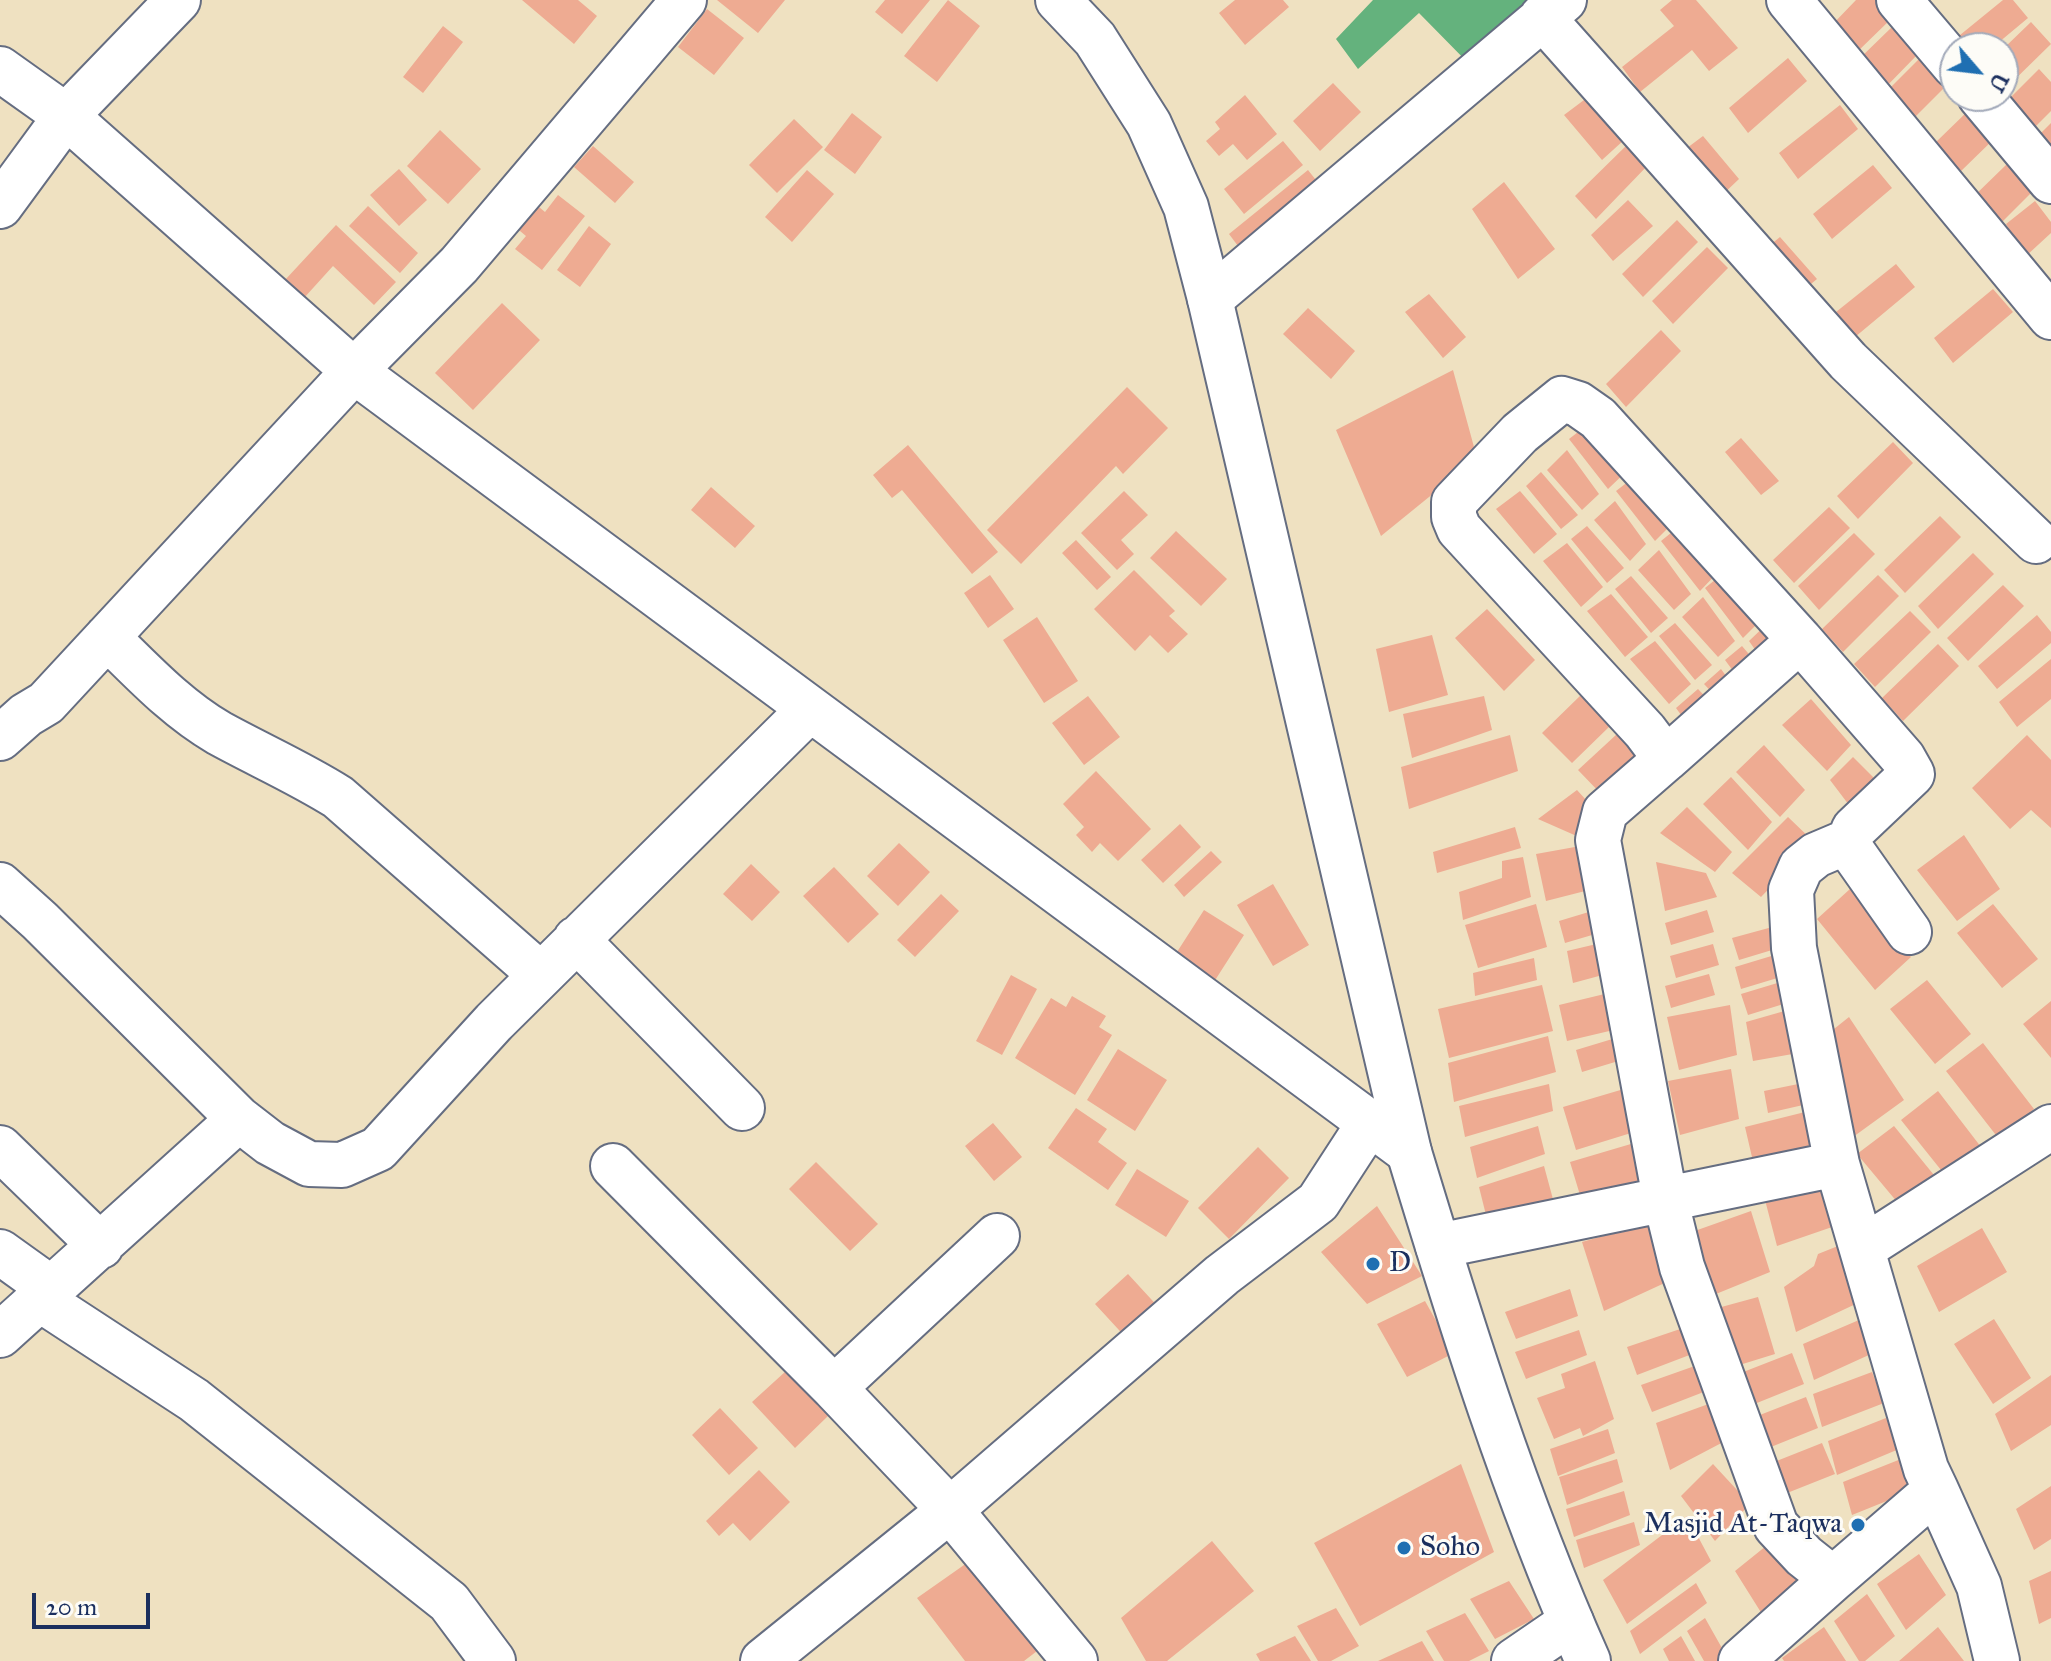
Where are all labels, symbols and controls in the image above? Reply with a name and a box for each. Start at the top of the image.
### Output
north arrow [1939,32,2019,112]
text: U [1983,69,2015,97]
place label: D [1389,1247,1411,1281]
marker: D [1364,1255,1382,1273]
place label: Masjid At-Taqwa [1644,1508,1842,1542]
marker: Masjid At-Taqwa [1849,1516,1867,1534]
place label: Soho [1420,1531,1480,1565]
marker: Soho [1395,1539,1413,1557]
scale bar [36,1577,154,1627]
text: 20 m [46,1592,97,1622]

